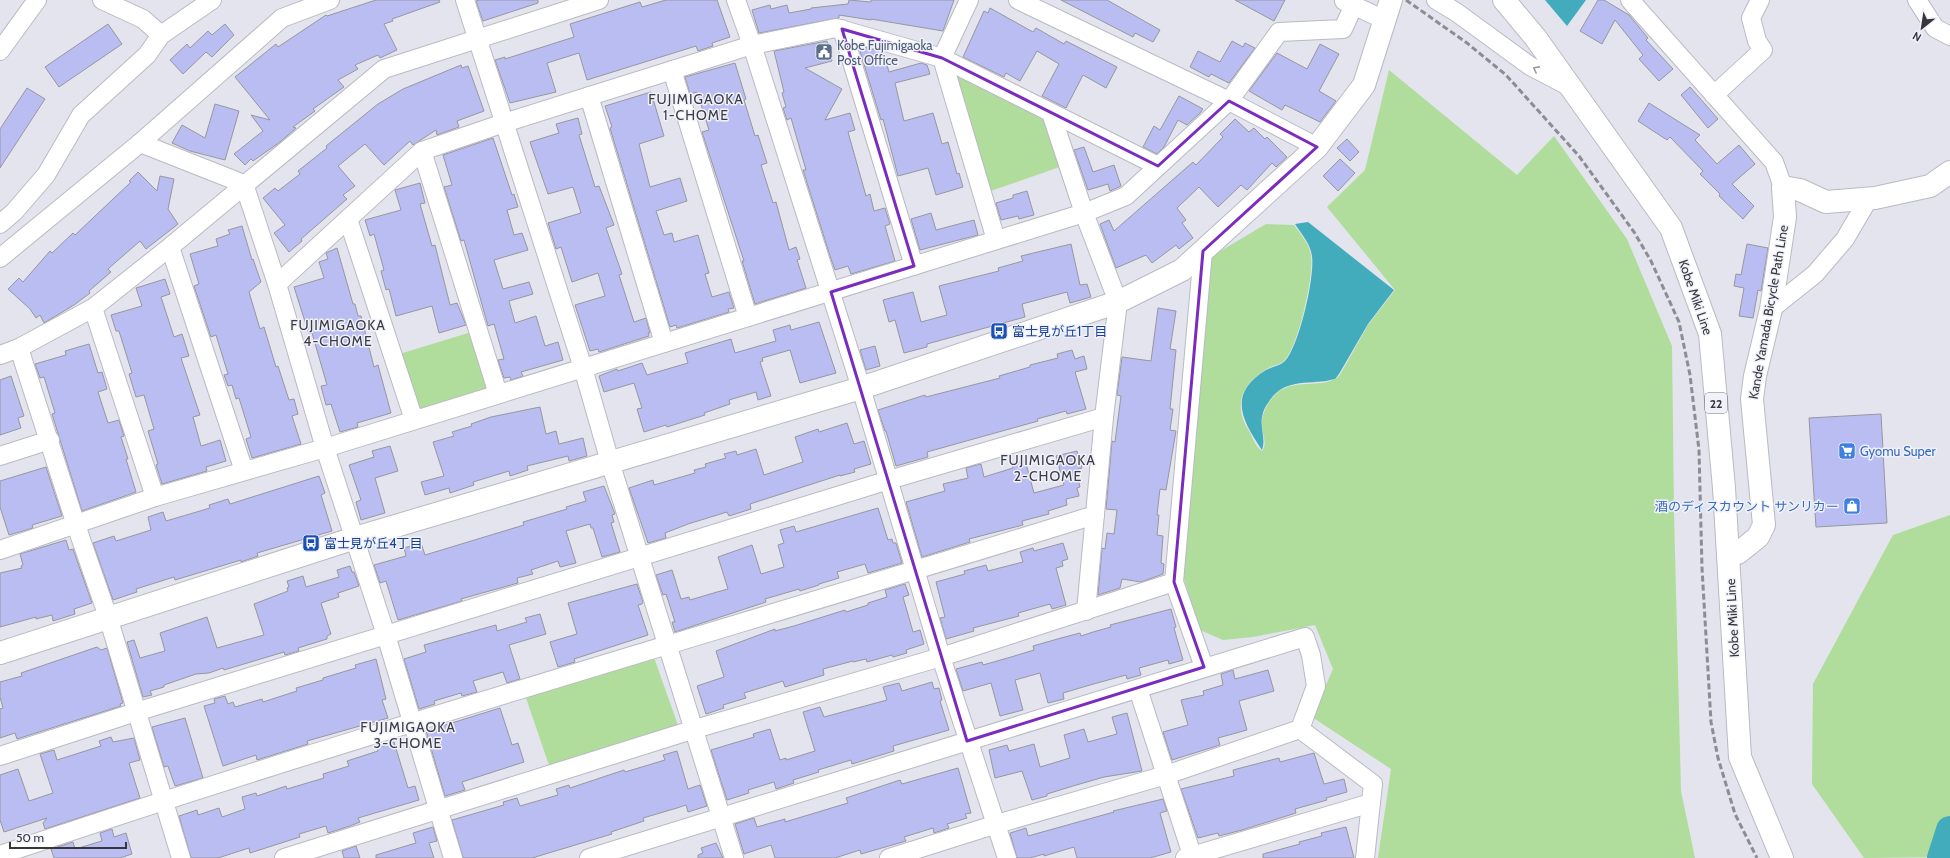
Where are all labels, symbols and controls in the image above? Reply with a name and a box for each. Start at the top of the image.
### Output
north arrow [1902,8,1942,48]
text: N [1910,29,1924,45]
place label: Kobe Fujimigaoka Post Office [837,37,933,68]
public building icon: Kobe Fujimigaoka Post Office [814,42,834,62]
one-way arrow [1532,66,1540,73]
district label: FUJIMIGAOKA 1-CHOME [648,90,744,124]
street label: Kande Yamada Bicycle Path Line [1745,223,1791,400]
street label: Kobe Miki Line [1676,257,1716,337]
district label: FUJIMIGAOKA 4-CHOME [290,316,386,350]
bus stop icon: 富士見が丘1丁目 [989,321,1009,341]
place label: 富士見が丘1丁目 [1012,323,1107,339]
road number: 22 [1705,393,1727,413]
supermarket icon: Gyomu Super [1837,441,1857,461]
place label: Gyomu Super [1860,443,1937,459]
district label: FUJIMIGAOKA 2-CHOME [1000,451,1096,485]
shop icon: 酒のディスカウント サンリカー [1842,496,1862,516]
place label: 酒のディスカウント サンリカー [1655,498,1839,514]
bus stop icon: 富士見が丘4丁目 [301,533,321,553]
place label: 富士見が丘4丁目 [324,535,423,551]
street label: Kobe Miki Line [1722,578,1742,658]
district label: FUJIMIGAOKA 3-CHOME [360,718,456,752]
scale bar [10,824,126,850]
text: 50 m [16,830,44,845]

